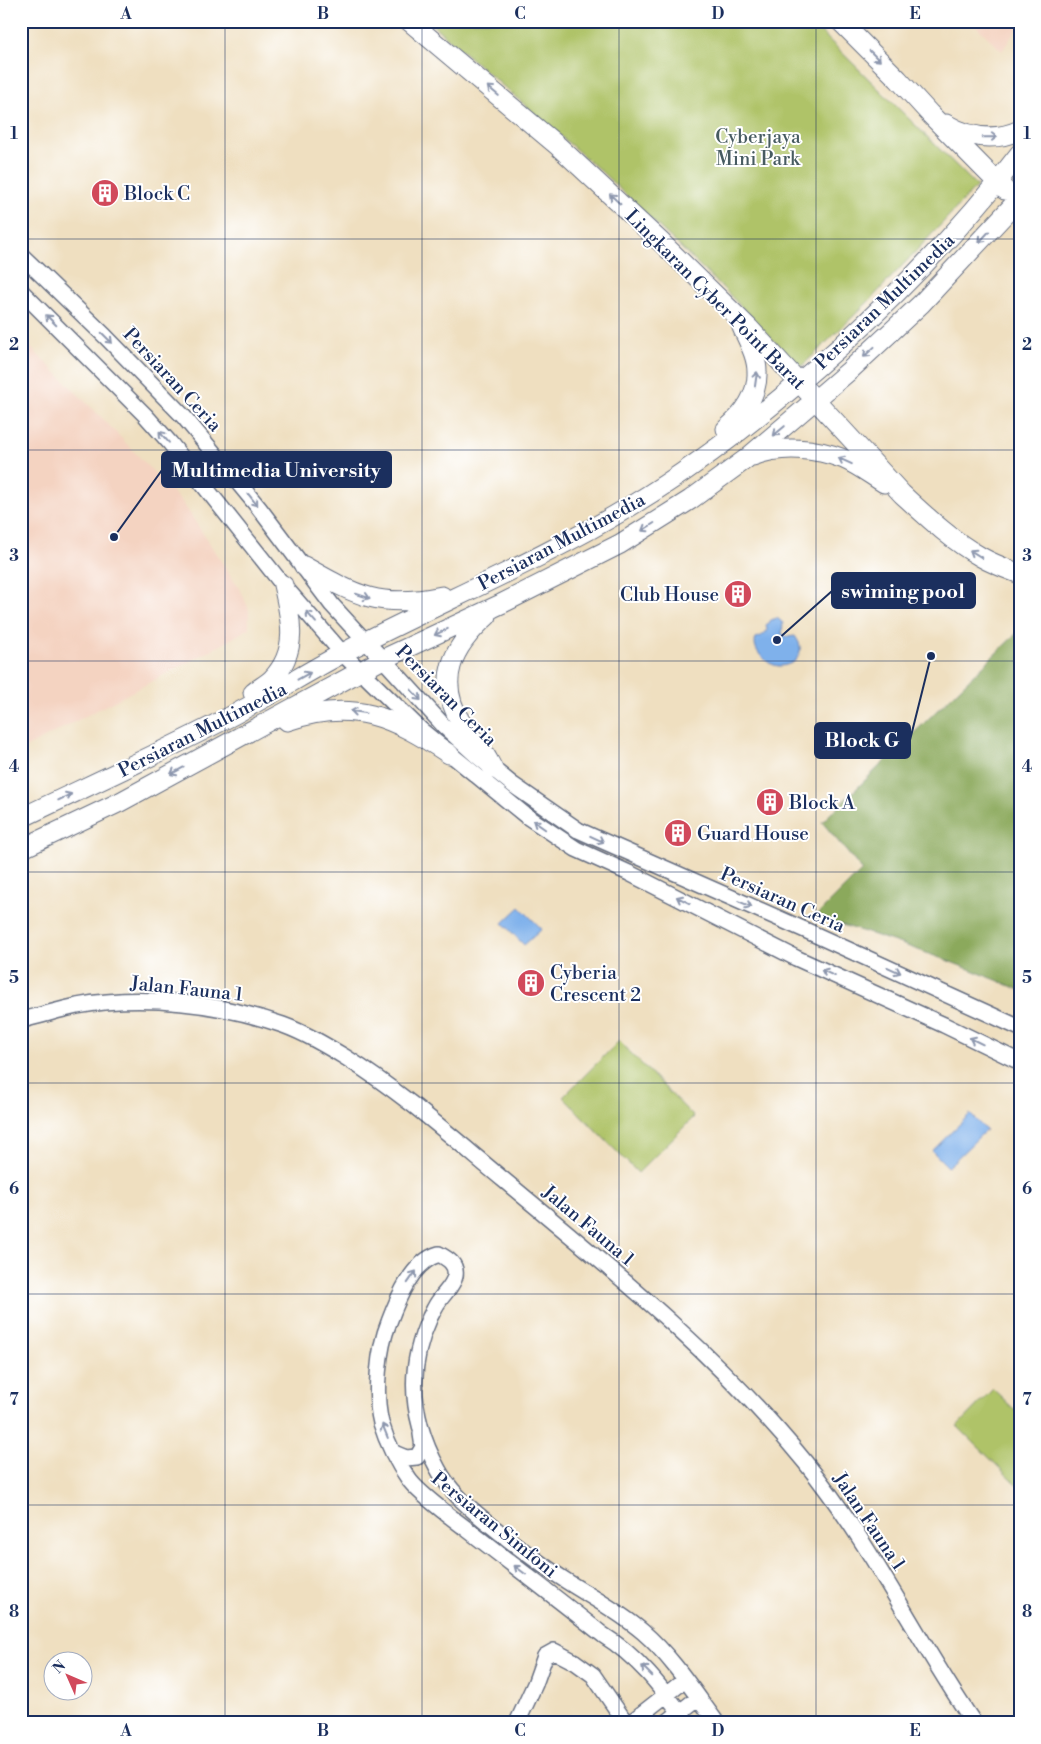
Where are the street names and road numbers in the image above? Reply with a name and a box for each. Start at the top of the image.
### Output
street label: Lingkaran Cyber Point Barat [620,204,811,395]
street label: Persiaran Multimedia [809,228,960,375]
street label: Persiaran Ceria [118,323,227,437]
street label: Persiaran Multimedia [474,487,650,596]
street label: Persiaran Ceria [390,640,502,752]
street label: Persiaran Multimedia [114,677,291,783]
street label: Persiaran Ceria [717,862,849,938]
street label: Jalan Fauna 1 [128,971,244,1007]
street label: Jalan Fauna 1 [537,1180,639,1271]
street label: Persiaran Simfoni [426,1467,562,1583]
street label: Jalan Fauna 1 [827,1467,911,1575]

